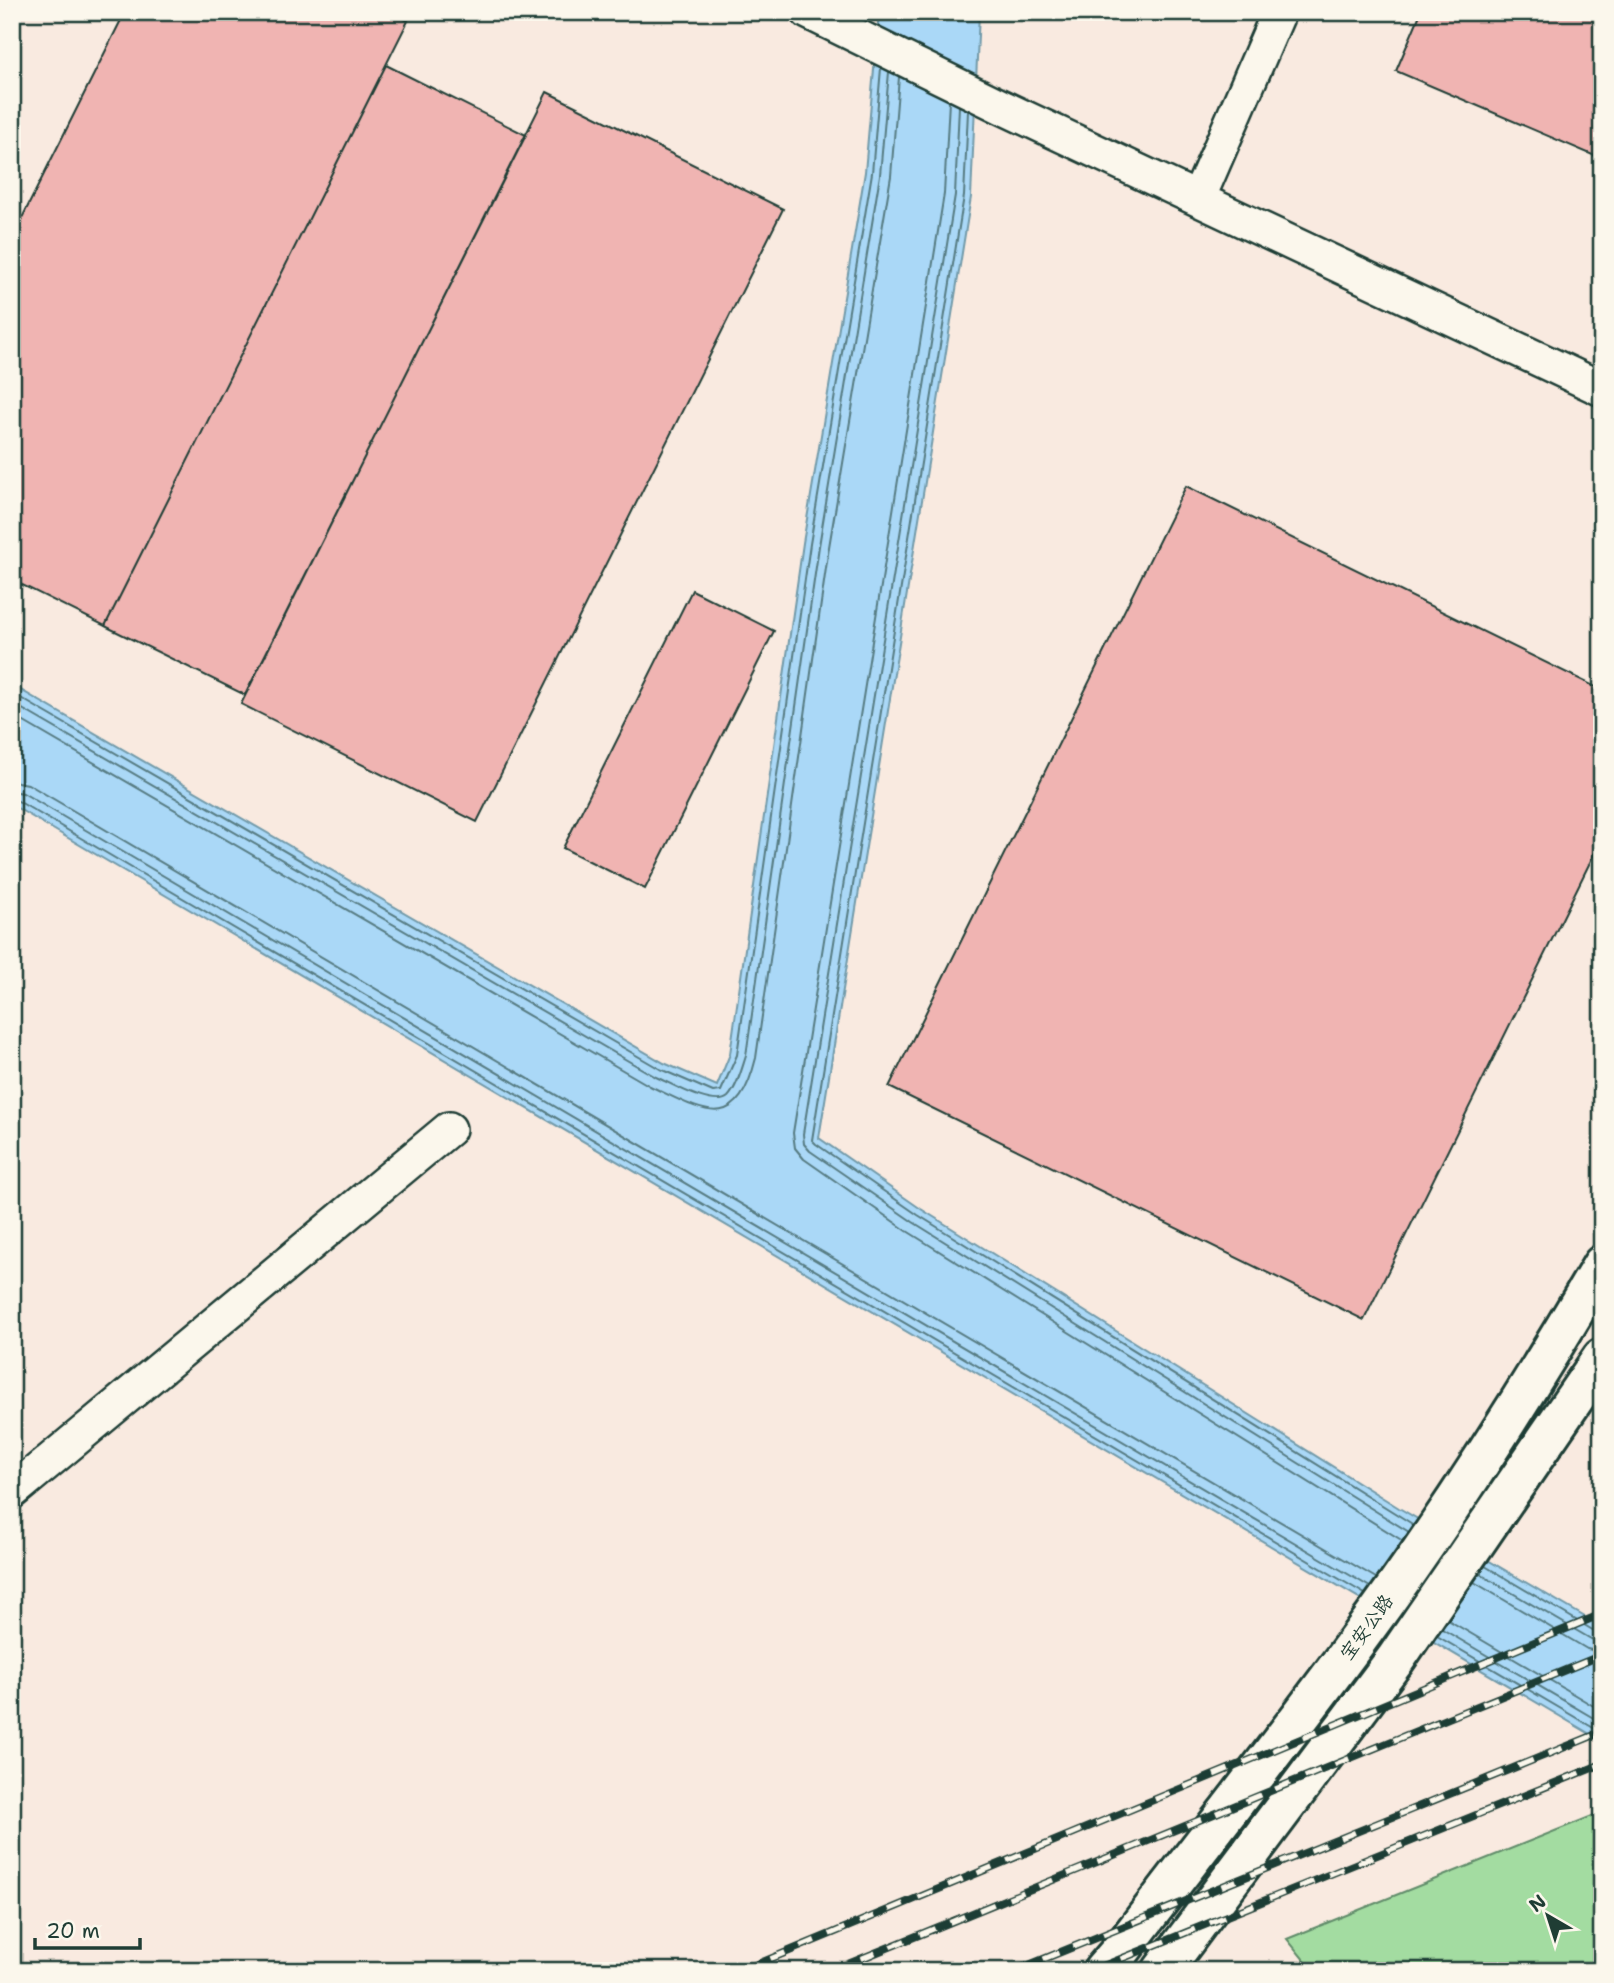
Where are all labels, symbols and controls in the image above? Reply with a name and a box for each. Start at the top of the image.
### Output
street label: 宝安公路 [1334,1589,1399,1665]
north arrow [1512,1882,1582,1952]
text: N [1524,1889,1551,1918]
scale bar [35,1906,140,1950]
text: 20 m [46,1917,100,1945]

